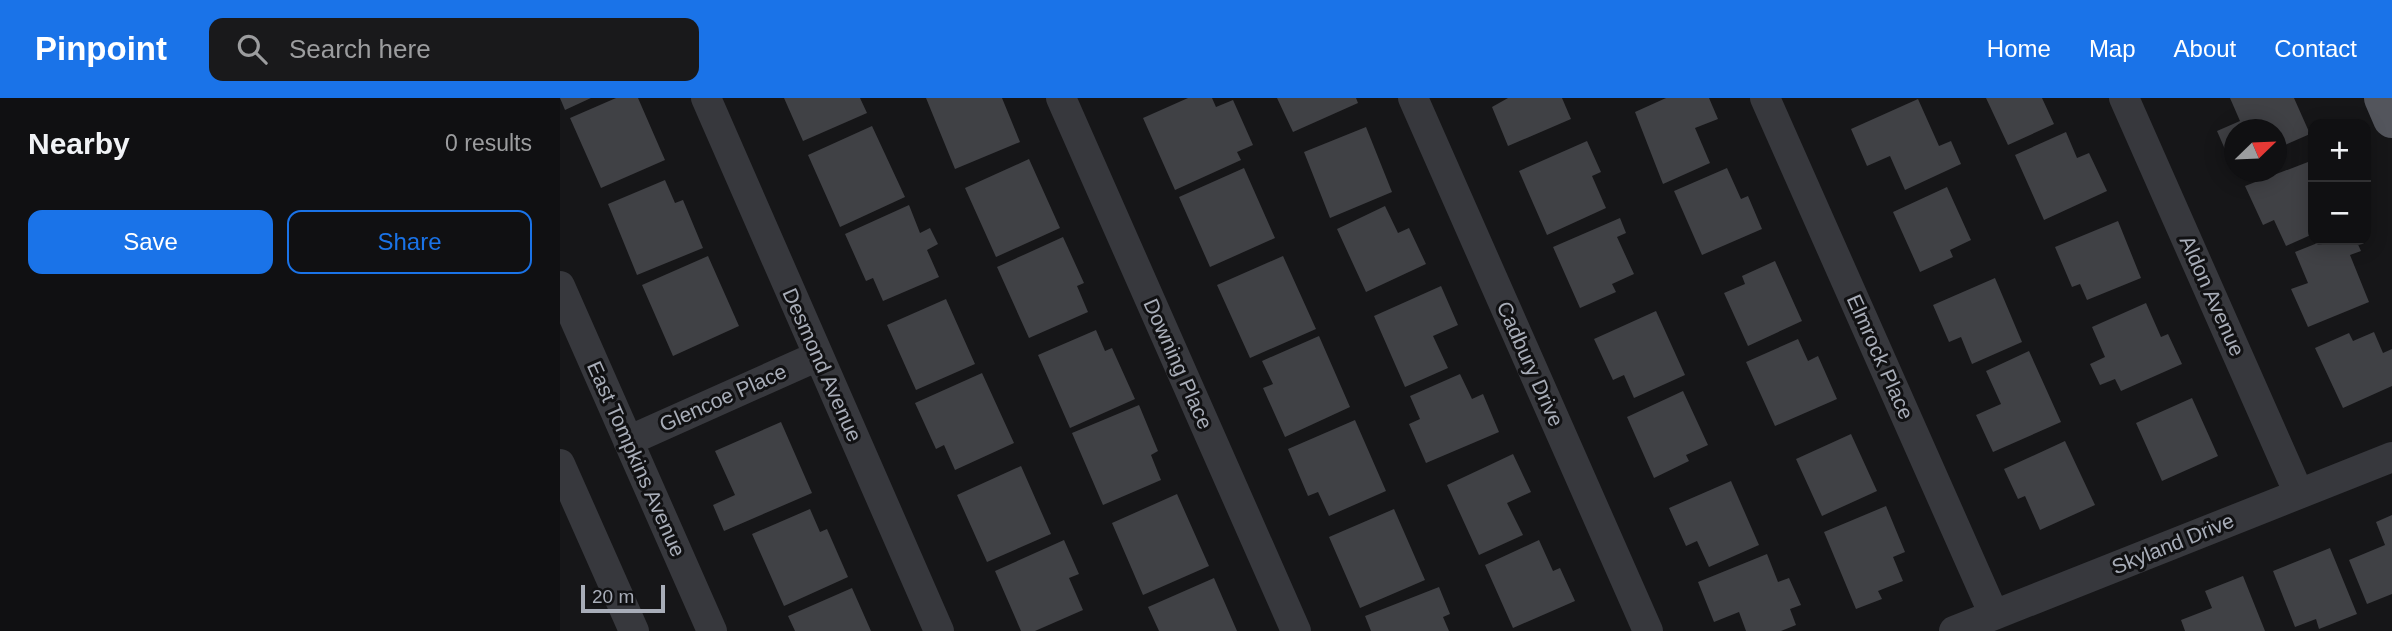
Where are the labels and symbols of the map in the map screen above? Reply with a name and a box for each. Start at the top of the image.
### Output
north arrow [2224,119,2287,182]
street label: Aldon Avenue [2176,232,2249,360]
street label: Desmond Avenue [778,285,867,445]
street label: Elmrock Place [1843,291,1918,423]
street label: Downing Place [1139,295,1217,432]
street label: Cadbury Drive [1493,298,1568,430]
street label: East Tompkins Avenue [583,357,690,560]
street label: Glencoe Place [656,359,790,436]
street label: Skyland Drive [2108,509,2237,578]
scale bar [581,582,665,614]

